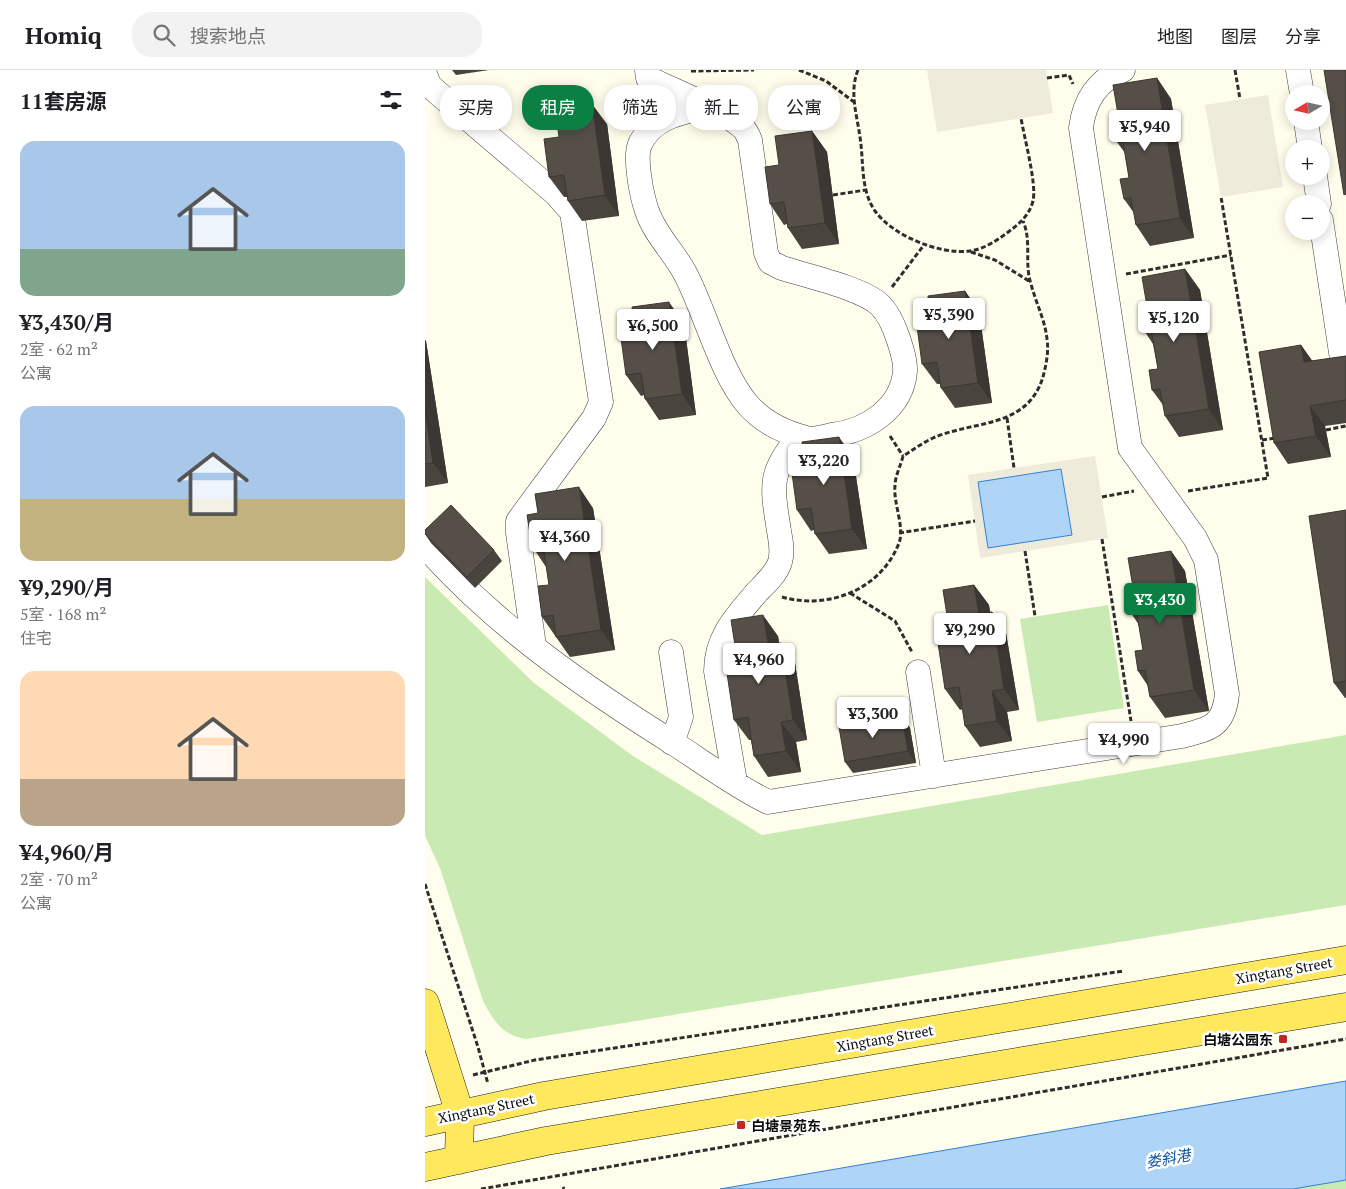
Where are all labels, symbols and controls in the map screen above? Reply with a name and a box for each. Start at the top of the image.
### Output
search box [132,12,482,57]
text: Homiq [25,19,102,51]
icon: search [150,21,178,49]
text: 搜索地点 [190,23,266,48]
text: 地图 [1157,24,1193,48]
text: 图层 [1221,24,1257,48]
text: 分享 [1285,24,1321,48]
chip: 买房 [440,85,512,130]
chip: 租房 [522,85,594,130]
chip: 筛选 [604,85,676,130]
chip: 新上 [686,85,758,130]
chip: 公寓 [768,85,840,130]
north arrow [1285,85,1330,130]
map controls [1285,85,1330,240]
icon: filters [377,86,405,114]
text: 11套房源 [20,87,107,115]
pin: ¥5,940 [1104,109,1186,152]
text: ¥5,940 [1120,115,1170,137]
button: + [1285,140,1330,185]
icon: home [168,174,258,264]
button: − [1285,195,1330,240]
pin: ¥5,390 [908,298,990,340]
pin: ¥5,120 [1133,300,1215,343]
text: ¥5,390 [924,303,974,325]
text: ¥5,120 [1149,306,1199,328]
text: ¥3,430/月 [20,308,114,336]
pin: ¥6,500 [612,308,694,351]
text: ¥6,500 [628,314,678,336]
text: 2室 · 62 m² [20,338,98,360]
text: 公寓 [20,362,52,384]
icon: home [168,439,258,529]
pin: ¥3,220 [783,444,865,486]
text: ¥3,220 [799,449,849,471]
pin: ¥4,360 [524,520,606,562]
text: ¥4,360 [540,525,590,547]
text: ¥9,290/月 [20,573,114,601]
pin: ¥3,430 [1119,582,1201,625]
text: ¥3,430 [1135,588,1185,610]
text: 5室 · 168 m² [20,603,106,625]
pin: ¥9,290 [929,612,1011,655]
text: ¥9,290 [945,618,995,640]
text: 住宅 [20,627,52,649]
pin: ¥4,960 [718,642,800,685]
text: ¥4,960 [734,648,784,670]
pin: ¥3,300 [832,696,914,739]
text: ¥3,300 [848,702,898,724]
icon: home [168,704,258,794]
pin: ¥4,990 [1083,722,1165,765]
text: ¥4,990 [1099,728,1149,750]
text: ¥4,960/月 [20,838,114,866]
text: 2室 · 70 m² [20,868,98,890]
text: 公寓 [20,892,52,914]
street label: Xingtang Street [1234,952,1335,988]
street label: Xingtang Street [835,1020,936,1056]
place label: 白塘公园东 [1203,1030,1273,1049]
marker: 白塘公园东 [1277,1033,1289,1045]
street label: Xingtang Street [436,1088,537,1127]
place label: 白塘景苑东 [751,1116,821,1135]
marker: 白塘景苑东 [735,1119,747,1131]
water label: 娄斜港 [1144,1144,1194,1172]

